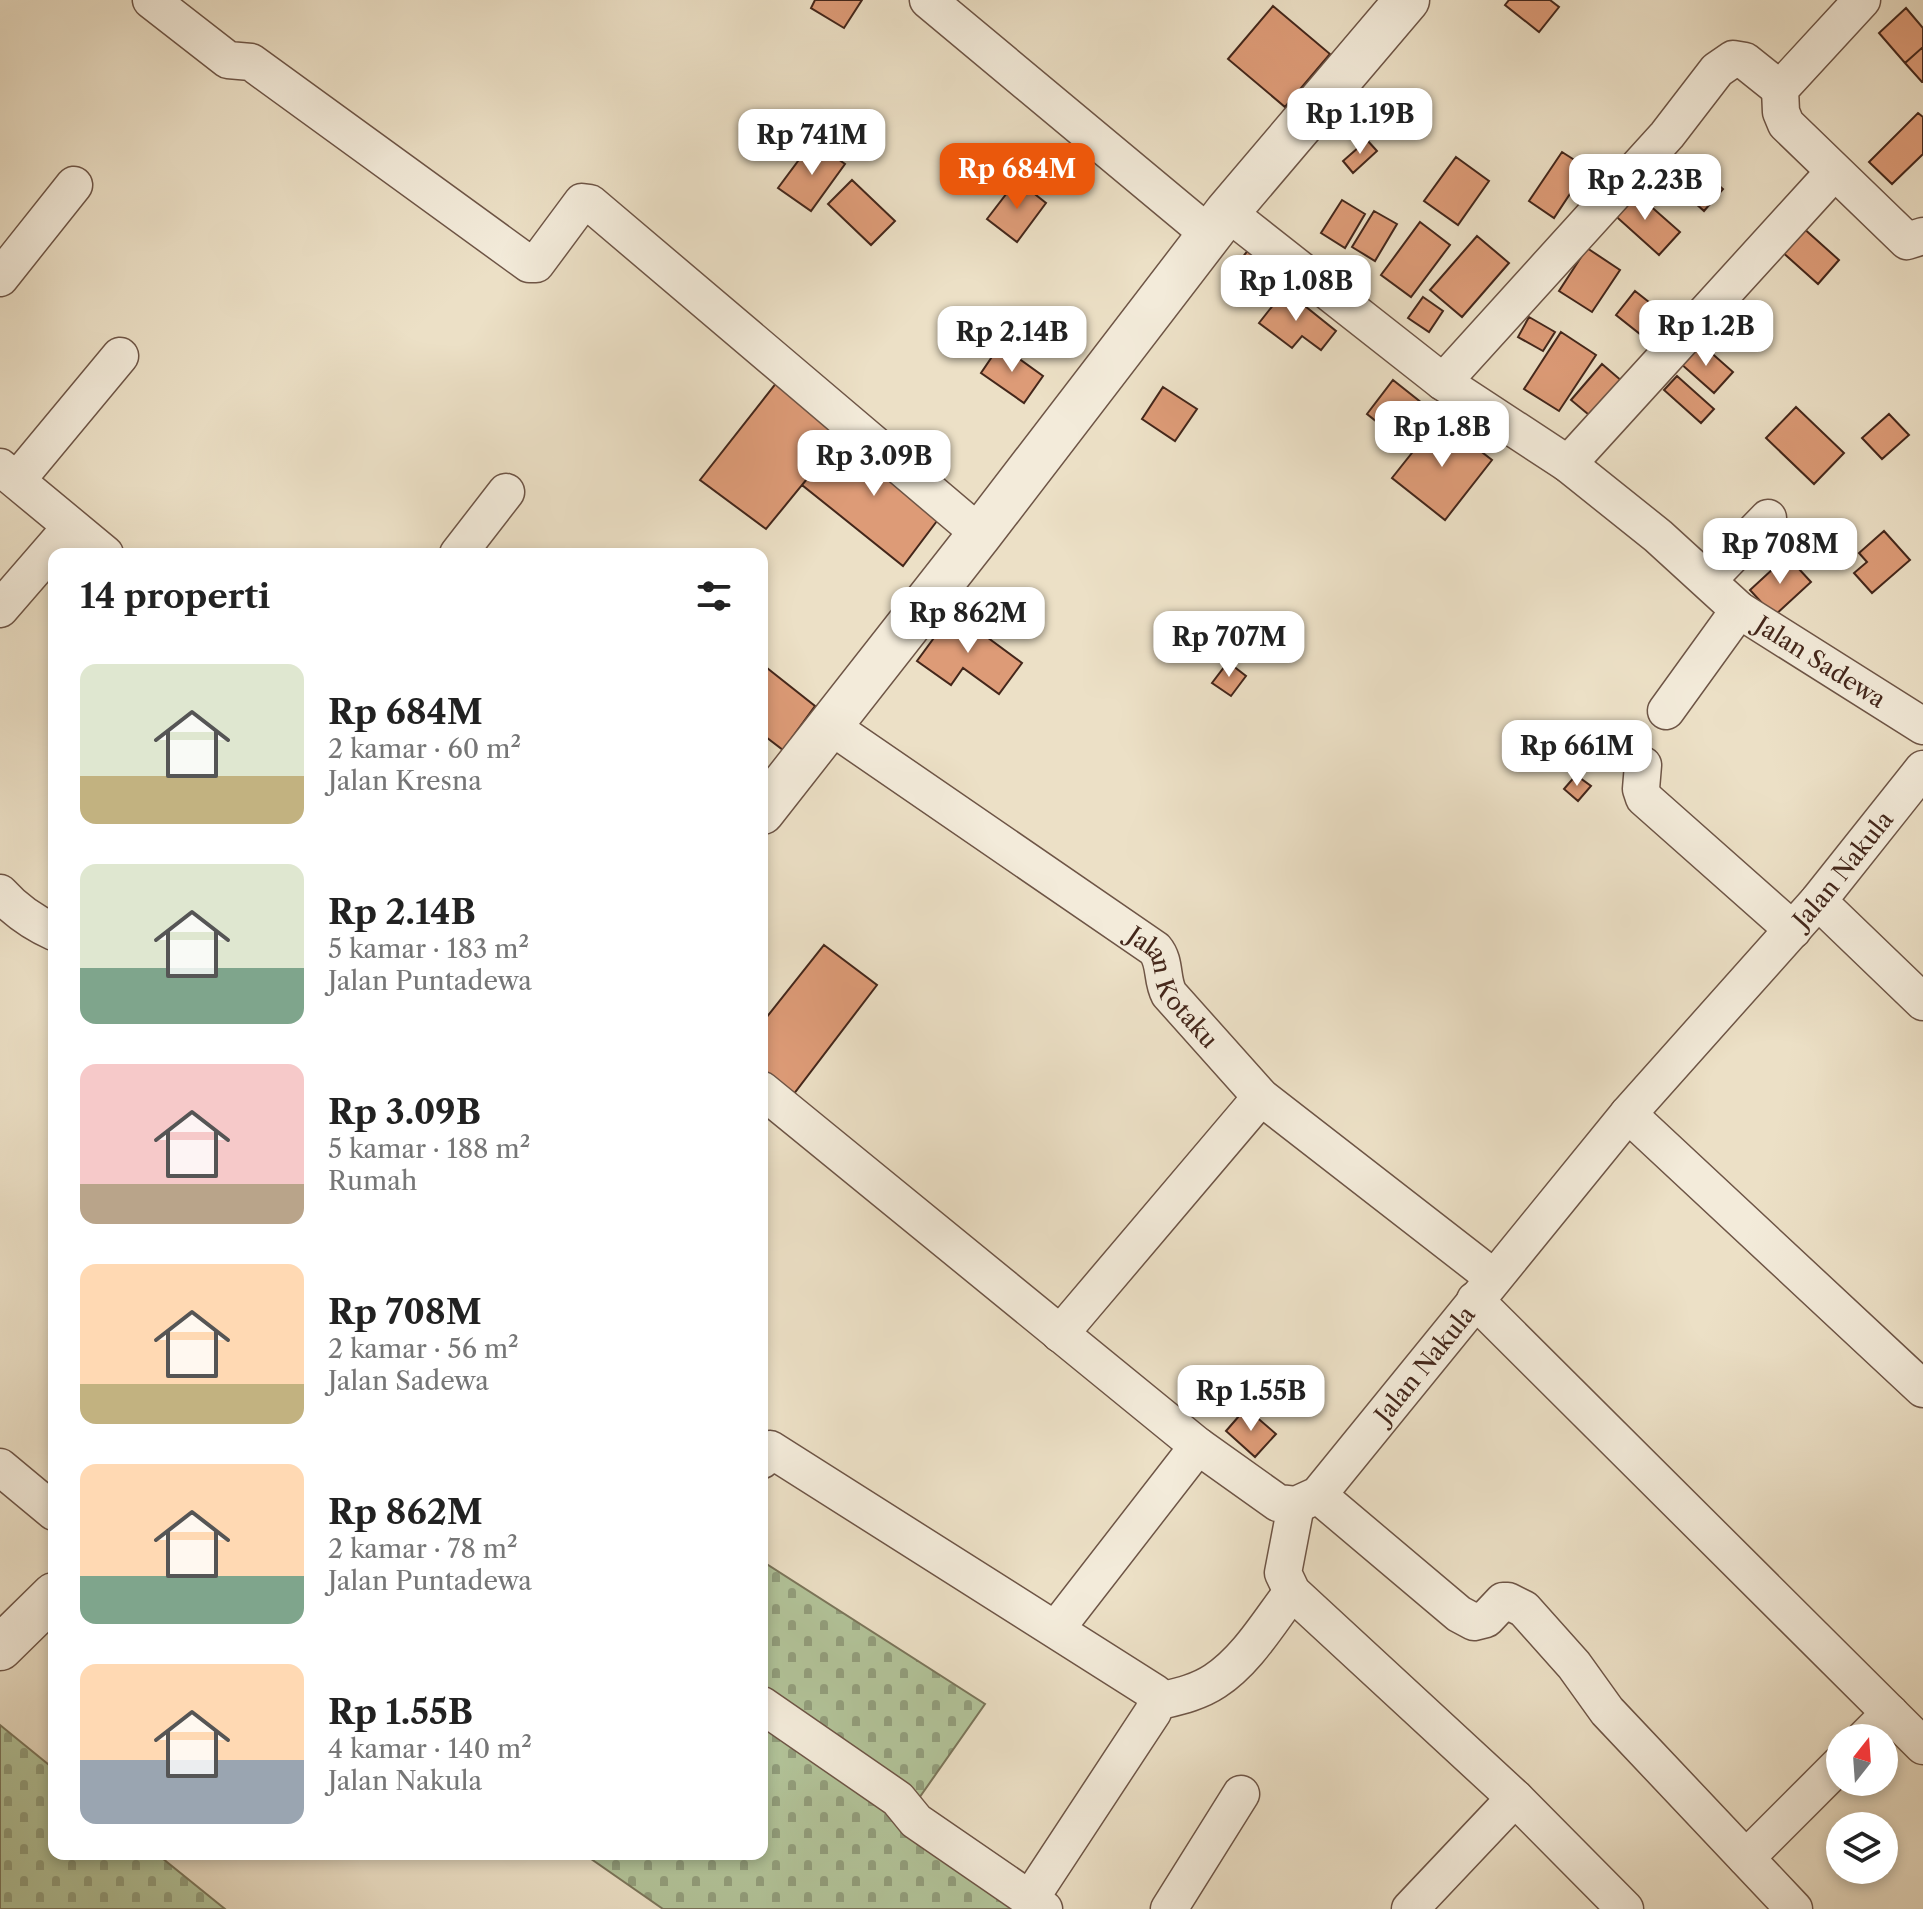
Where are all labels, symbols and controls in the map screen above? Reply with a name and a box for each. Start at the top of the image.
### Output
pin: Rp 1.19B [1277,88,1443,156]
text: Rp 1.19B [1305,98,1415,130]
pin: Rp 741M [738,109,886,177]
text: Rp 741M [756,119,868,151]
pin: Rp 684M [943,143,1091,211]
text: Rp 684M [958,153,1076,185]
pin: Rp 2.23B [1562,154,1728,222]
text: Rp 2.23B [1587,164,1703,196]
pin: Rp 1.08B [1213,255,1379,323]
text: Rp 1.08B [1239,265,1353,297]
pin: Rp 1.2B [1632,300,1780,368]
pin: Rp 2.14B [929,306,1095,374]
text: Rp 1.2B [1657,310,1755,342]
text: Rp 2.14B [956,316,1068,348]
pin: Rp 1.8B [1368,401,1516,469]
text: Rp 1.8B [1393,411,1491,443]
pin: Rp 3.09B [791,430,957,498]
text: Rp 3.09B [816,440,932,472]
pin: Rp 708M [1706,518,1854,586]
text: Rp 708M [1721,528,1839,560]
icon: filters [692,574,736,618]
text: 14 properti [80,575,270,617]
pin: Rp 862M [894,587,1042,655]
text: Rp 862M [909,597,1027,629]
street label: Jalan Sadewa [1747,608,1892,714]
pin: Rp 707M [1155,611,1303,679]
text: Rp 707M [1171,621,1287,653]
text: Rp 684M [328,691,483,733]
icon: home [144,696,240,792]
pin: Rp 661M [1503,720,1651,788]
text: Rp 661M [1520,730,1634,762]
text: 2 kamar · 60 m² [328,733,521,765]
text: Jalan Kresna [328,765,482,797]
street label: Jalan Nakula [1784,805,1899,937]
text: Rp 2.14B [328,891,476,933]
icon: home [144,896,240,992]
street label: Jalan Kotaku [1119,918,1225,1054]
text: 5 kamar · 183 m² [328,933,529,965]
text: Jalan Puntadewa [328,965,532,997]
text: Rp 3.09B [328,1091,481,1133]
icon: home [144,1096,240,1192]
text: 5 kamar · 188 m² [328,1133,530,1165]
text: Rumah [328,1165,417,1197]
text: Rp 708M [328,1291,482,1333]
icon: home [144,1296,240,1392]
street label: Jalan Nakula [1366,1300,1481,1432]
text: 2 kamar · 56 m² [328,1333,519,1365]
text: Jalan Sadewa [328,1365,489,1397]
pin: Rp 1.55B [1168,1365,1334,1433]
text: Rp 1.55B [1196,1375,1306,1407]
text: Rp 862M [328,1491,483,1533]
icon: home [144,1496,240,1592]
text: 2 kamar · 78 m² [328,1533,518,1565]
text: Jalan Puntadewa [328,1565,532,1597]
text: Rp 1.55B [328,1691,473,1733]
icon: home [144,1696,240,1792]
north arrow [1826,1724,1898,1796]
map controls [1826,1724,1898,1884]
text: 4 kamar · 140 m² [328,1733,532,1765]
text: Jalan Nakula [328,1765,482,1797]
button: layers [1826,1812,1898,1884]

